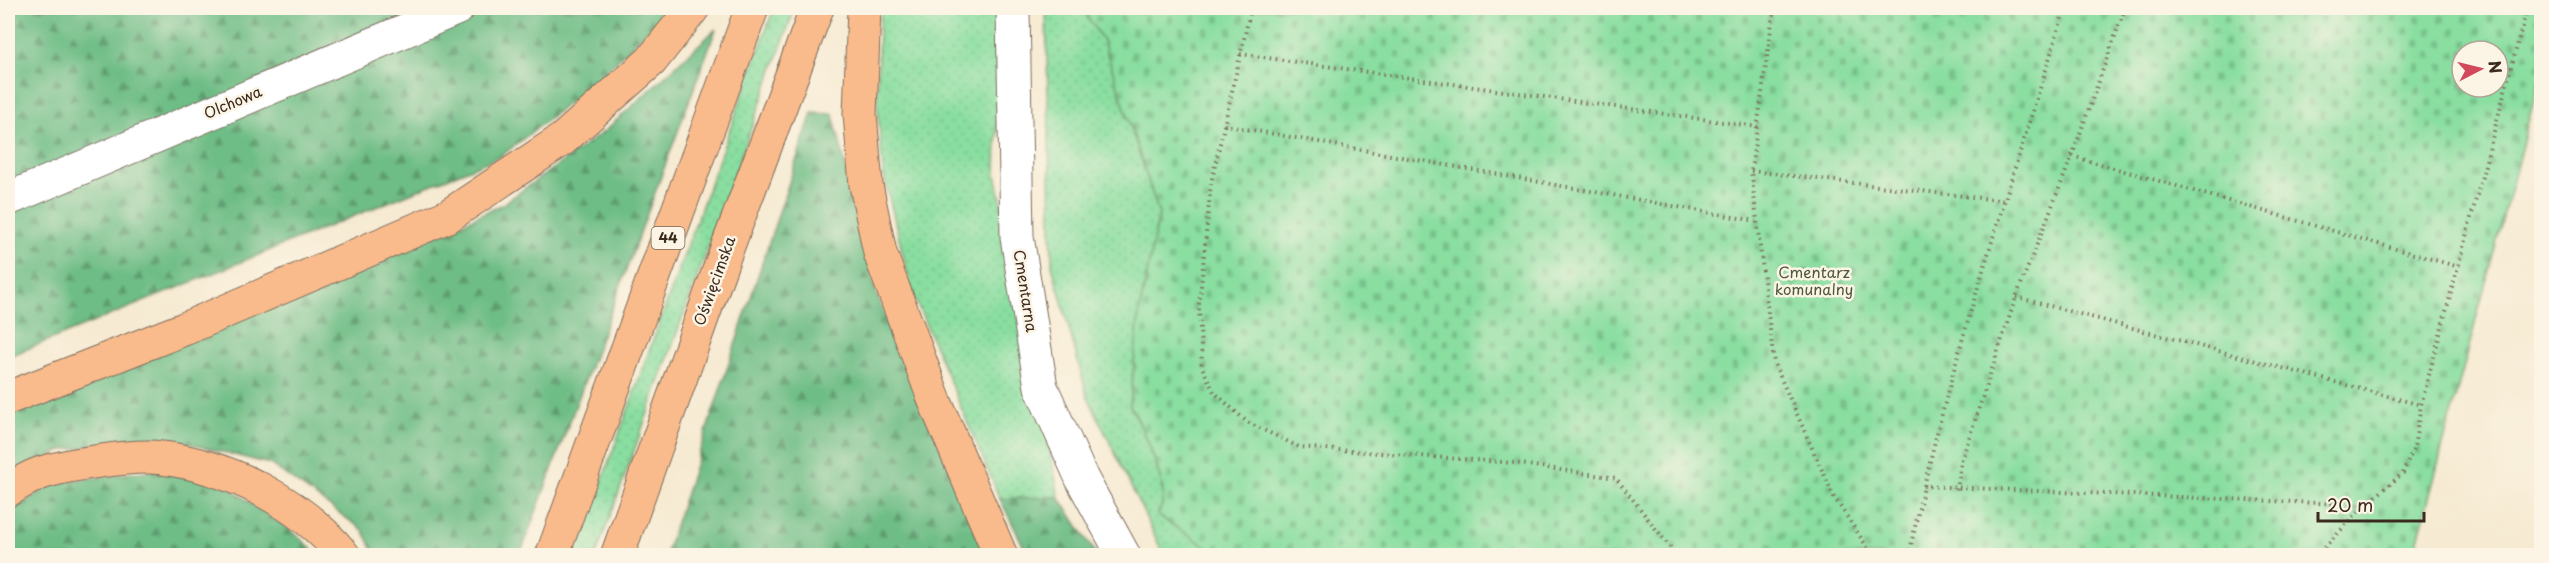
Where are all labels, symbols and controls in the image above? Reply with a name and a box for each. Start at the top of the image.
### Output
north arrow [2450,39,2510,99]
text: N [2483,59,2509,75]
street label: Olchowa [200,79,266,124]
road number: 44 [652,227,684,249]
street label: Oświęcimska [687,232,741,328]
street label: Cmentarna [1009,248,1044,334]
park label: Cmentarz komunalny [1775,260,1853,300]
scale bar [2318,485,2424,523]
text: 20 m [2327,491,2373,518]

